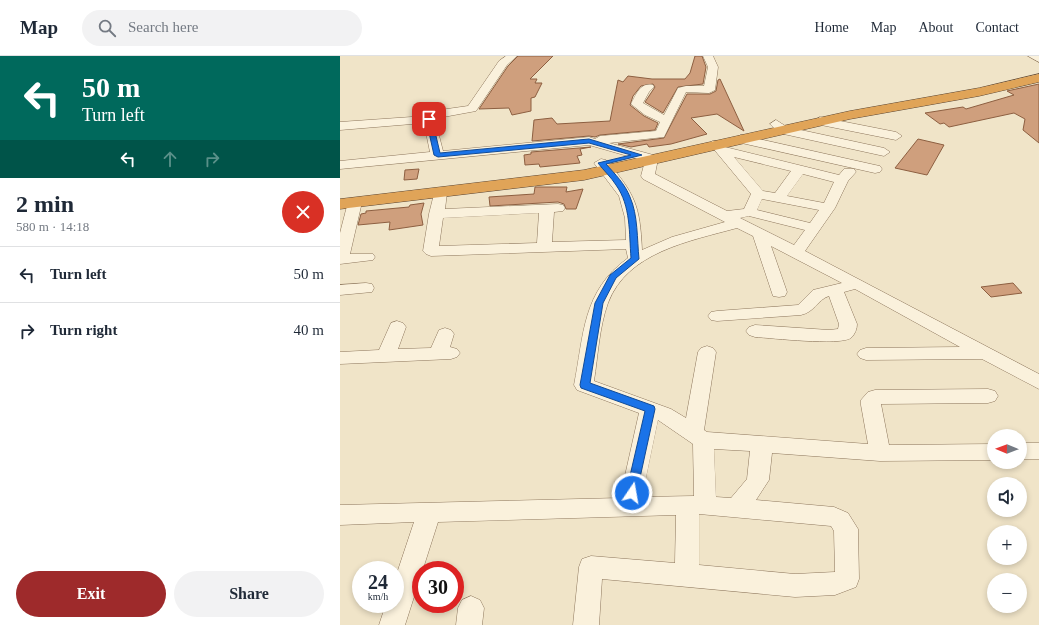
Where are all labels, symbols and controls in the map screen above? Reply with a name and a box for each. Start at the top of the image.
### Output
search box [82,10,362,46]
text: Map [20,17,58,38]
icon: search [96,17,118,39]
text: Search here [128,19,198,35]
text: Home [815,20,849,35]
text: Map [871,20,896,35]
text: About [918,20,953,35]
text: Contact [975,20,1019,35]
icon: left [16,72,68,124]
text: 50 m [82,72,140,103]
pin [412,102,446,136]
text: Turn left [82,105,145,125]
icon: arrive [418,108,440,130]
icon: left [117,148,139,170]
icon: ahead [159,148,181,170]
icon: right [201,148,223,170]
text: 2 min [16,191,74,217]
button: close [282,191,324,233]
text: 580 m · 14:18 [16,219,89,234]
icon: left [16,264,38,286]
text: Turn left [50,266,107,282]
text: 50 m [294,266,324,282]
icon: right [16,320,38,342]
text: Turn right [50,322,117,338]
text: 40 m [294,322,324,338]
north arrow [987,429,1027,469]
map controls [987,429,1027,613]
position arrow [611,472,653,514]
button: sound [987,477,1027,517]
button: + [987,525,1027,565]
speed limit sign: 30 [412,561,464,613]
button: Exit [16,571,166,617]
button: Share [174,571,324,617]
text: 24 [368,571,388,593]
button: − [987,573,1027,613]
text: km/h [368,591,388,602]

